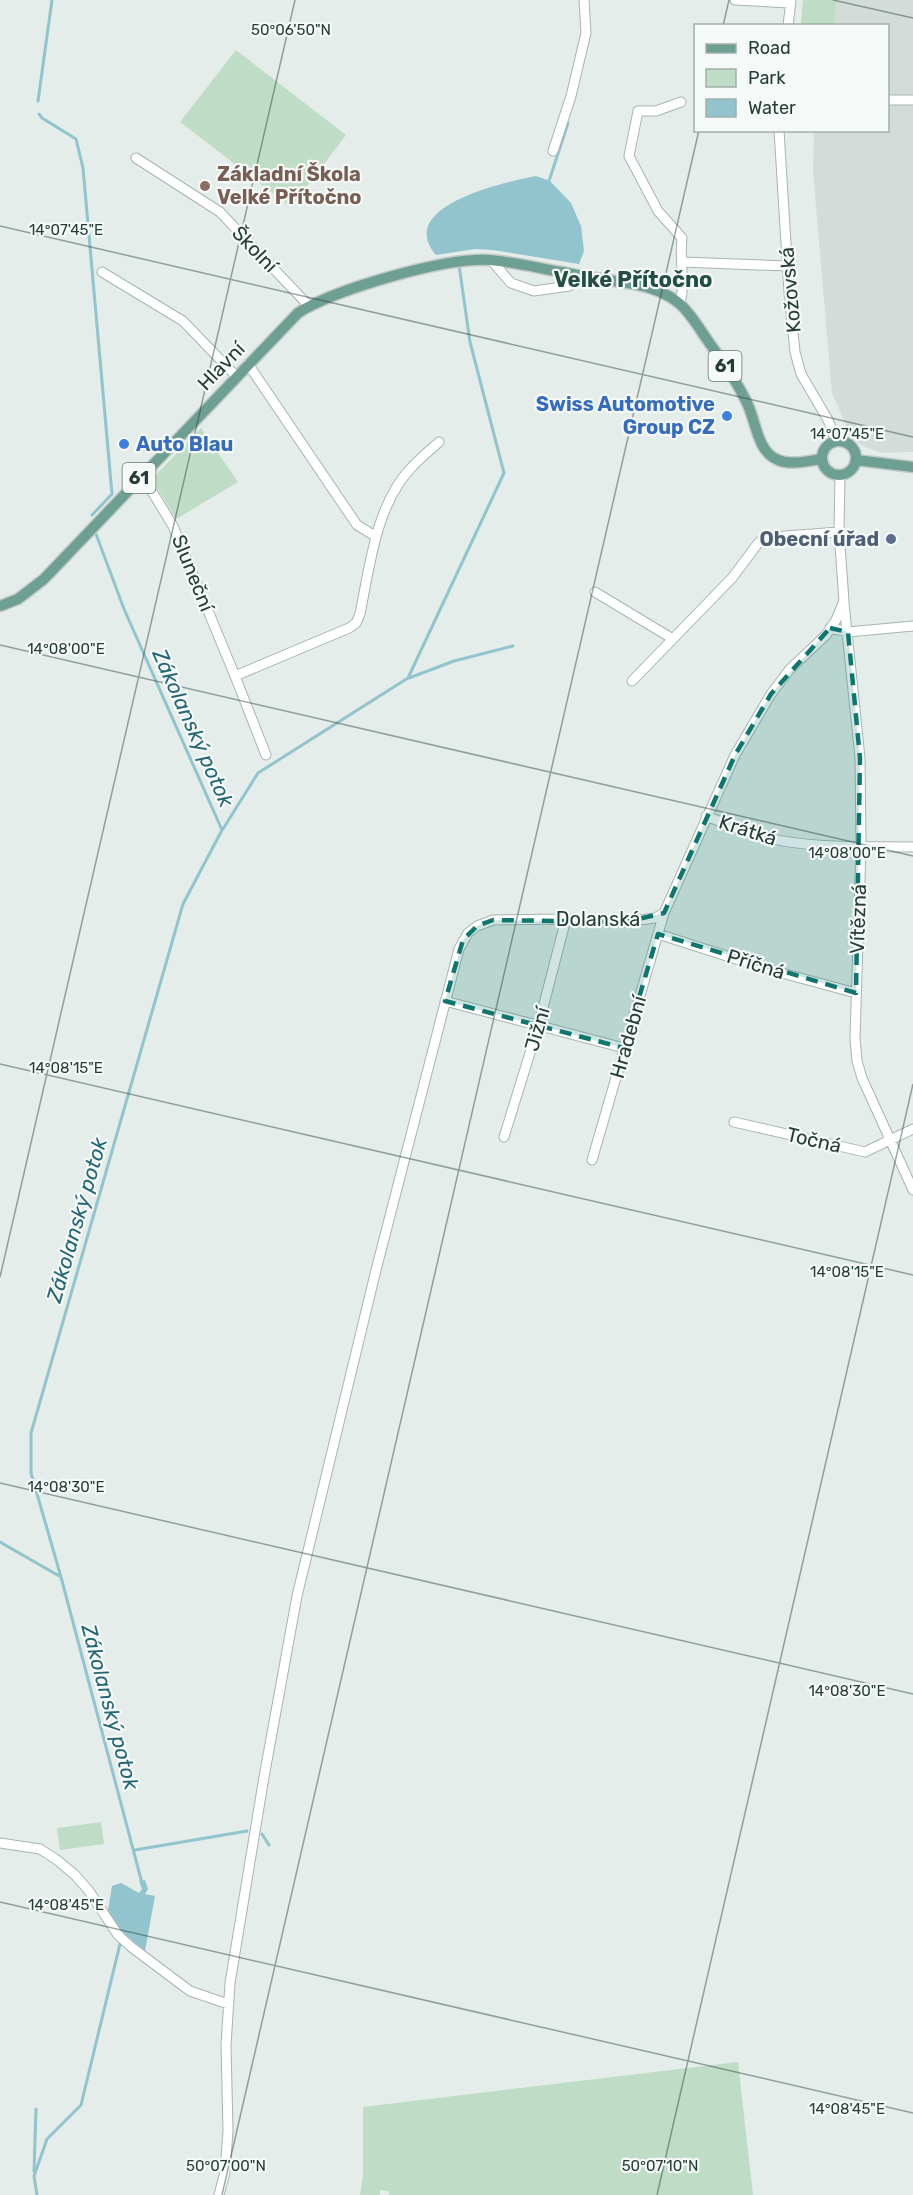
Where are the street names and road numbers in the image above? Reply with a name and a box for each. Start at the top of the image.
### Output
street label: Školní [227,221,284,278]
street label: Kožovská [774,246,806,334]
street label: Hlavní [192,336,251,395]
road number: 61 [708,351,742,381]
road number: 61 [122,463,156,493]
street label: Sluneční [167,531,220,616]
street label: Krátká [716,809,780,851]
street label: Vítězná [845,883,871,955]
street label: Dolanská [556,907,640,931]
street label: Příčná [724,944,788,984]
street label: Hradební [605,992,652,1081]
street label: Jižní [519,1003,555,1054]
street label: Točná [784,1122,844,1158]

